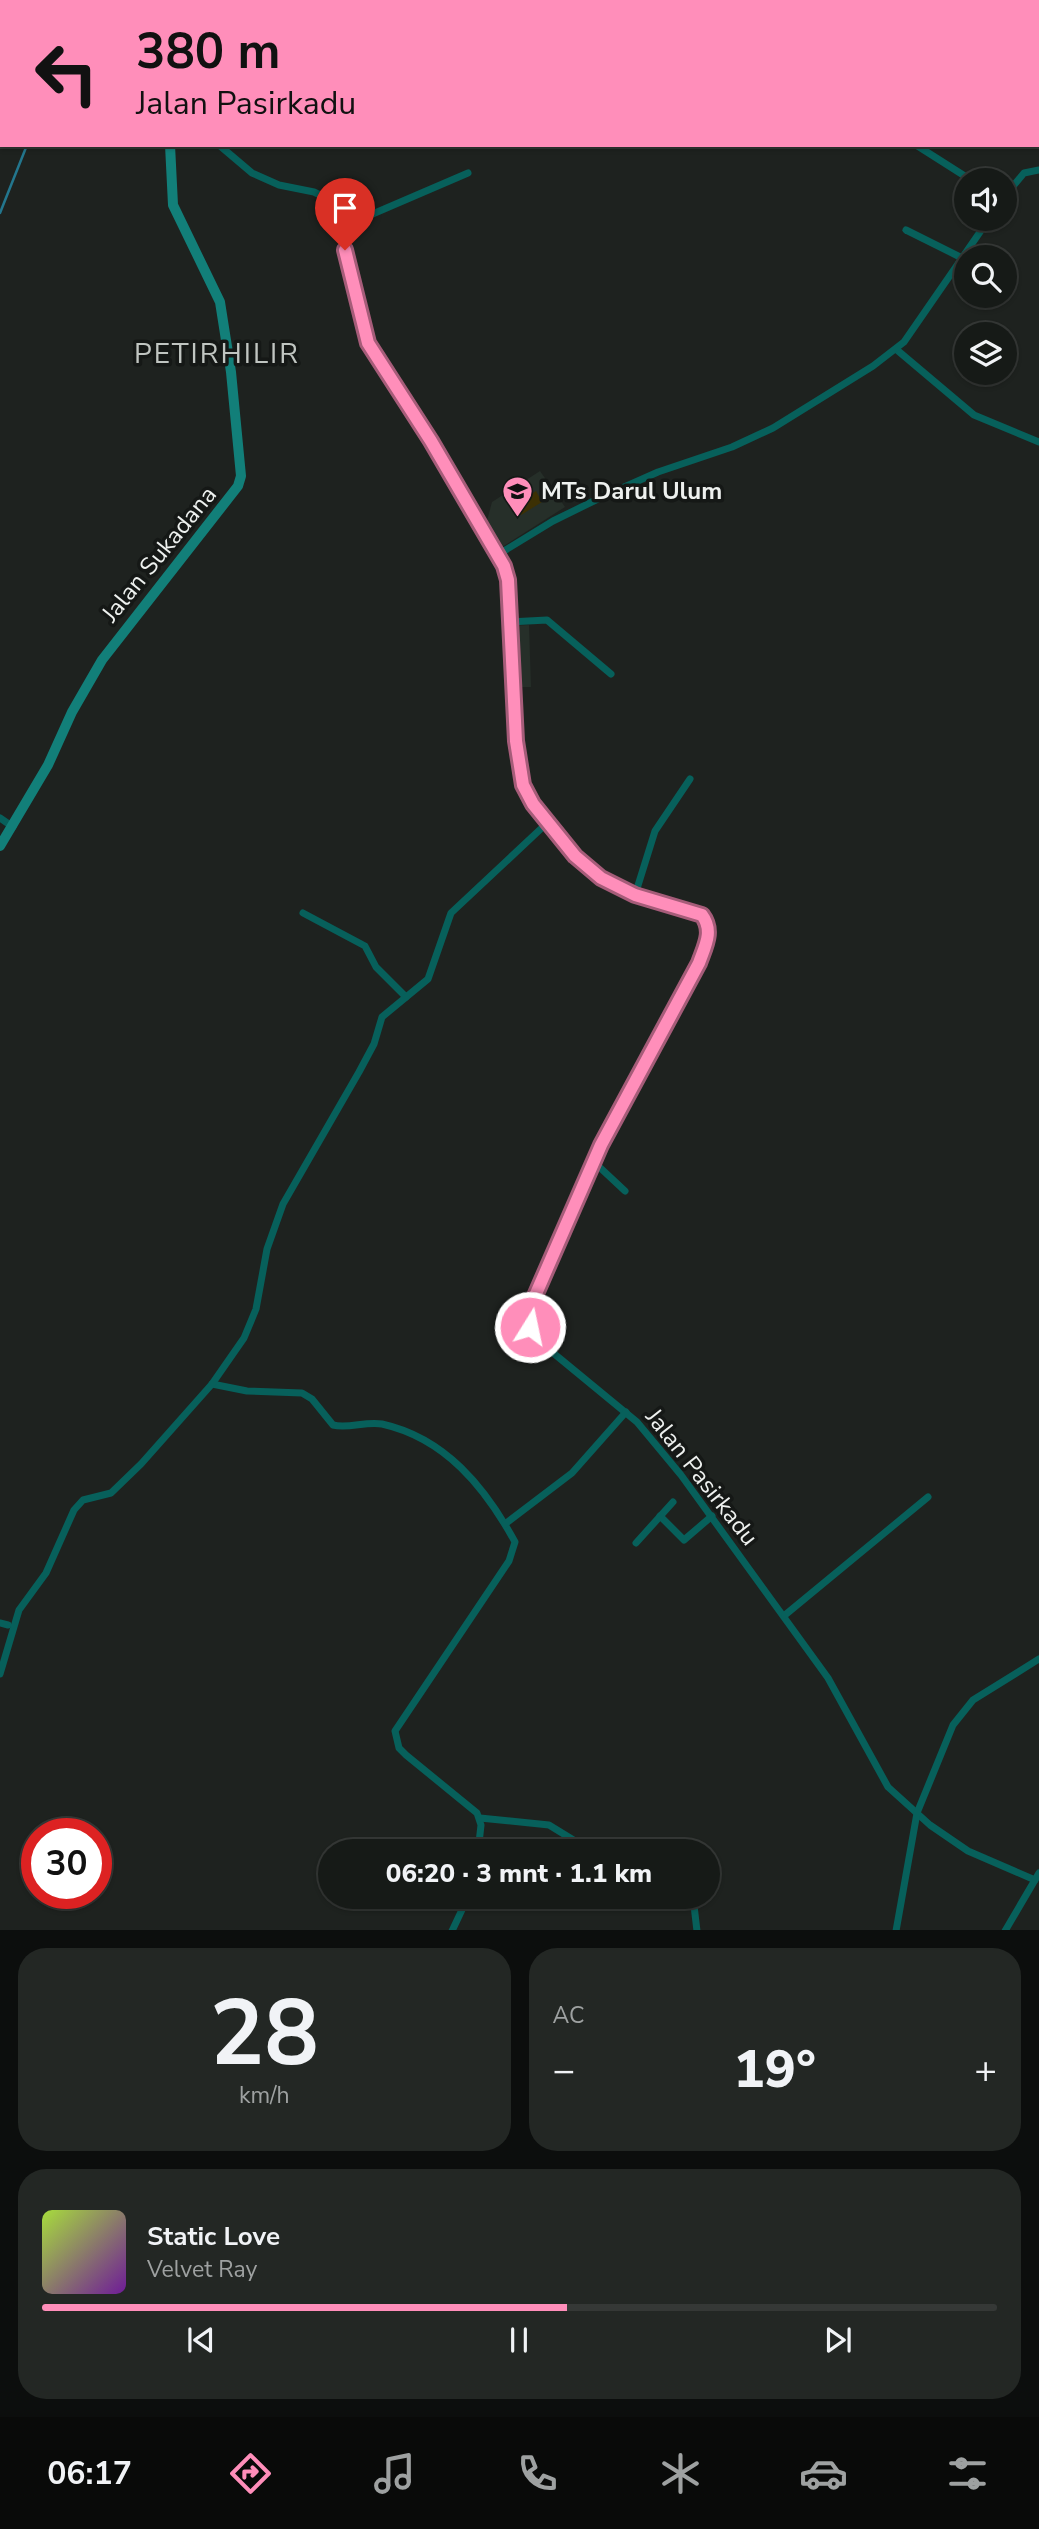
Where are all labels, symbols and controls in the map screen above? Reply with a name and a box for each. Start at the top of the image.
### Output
text: 380 m [136,18,280,85]
icon: left [21,28,112,119]
text: Jalan Pasirkadu [136,82,356,125]
map controls [954,168,1017,385]
button: sound [954,168,1017,231]
pin [315,178,375,250]
icon: arrive [326,189,364,227]
button: search [954,245,1017,308]
button: layers [954,322,1017,385]
district label: PETIRHILIR [134,335,300,373]
school or university icon: MTs Darul Ulum [501,474,535,518]
place label: MTs Darul Ulum [541,475,722,507]
street label: Jalan Sukadana [94,479,224,629]
position arrow [493,1290,567,1364]
street label: Jalan Pasirkadu [638,1401,765,1552]
speed limit sign: 30 [21,1818,112,1909]
text: 06:20 · 3 mnt · 1.1 km [386,1856,652,1891]
text: 28 [210,1972,319,2096]
text: AC [553,2000,584,2031]
text: 19° [734,2034,816,2105]
text: − [553,2045,575,2096]
text: + [974,2045,997,2096]
text: km/h [239,2080,290,2111]
text: Static Love [147,2219,280,2254]
text: Velvet Ray [147,2254,257,2285]
icon: previous [182,2321,220,2359]
icon: pause [500,2321,538,2359]
icon: next [819,2321,857,2359]
icon: directions [226,2449,275,2498]
icon: music [370,2449,419,2498]
icon: phone [513,2449,562,2498]
icon: climate [656,2449,705,2498]
icon: car [799,2449,848,2498]
icon: filters [943,2449,992,2498]
text: 06:17 [47,2452,132,2495]

